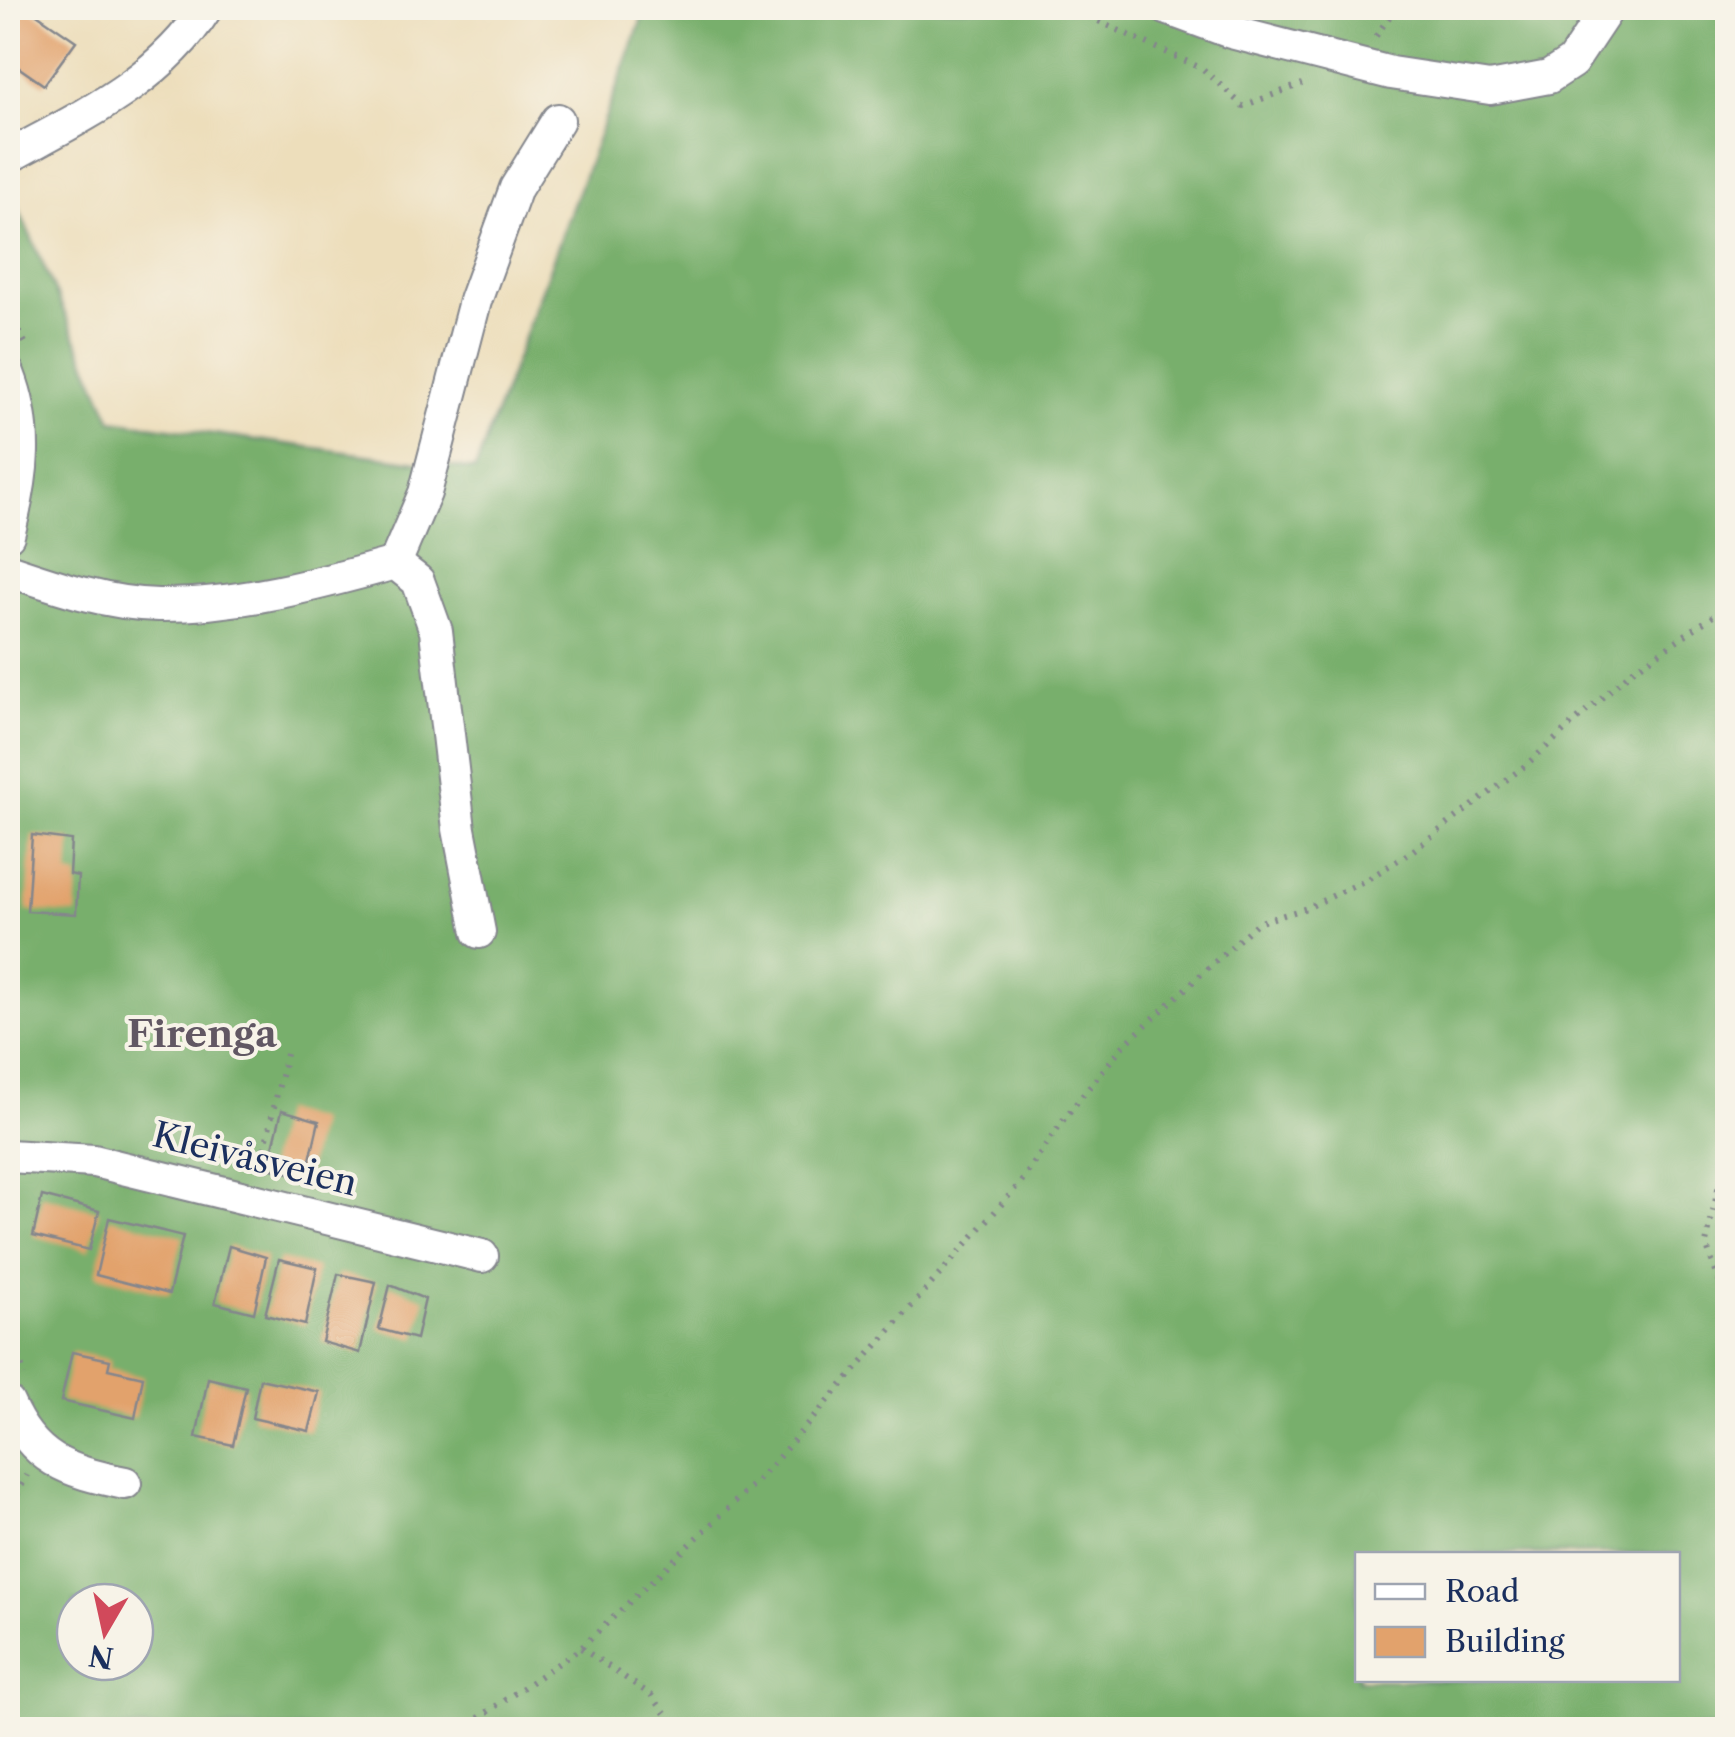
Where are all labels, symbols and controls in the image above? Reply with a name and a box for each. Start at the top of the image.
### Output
district label: Firenga [127,1010,278,1057]
street label: Kleivåsveien [149,1112,362,1205]
legend [1355,1552,1680,1682]
text: Road [1445,1573,1519,1610]
north arrow [55,1582,155,1682]
text: Building [1445,1623,1565,1660]
text: N [86,1638,116,1675]

